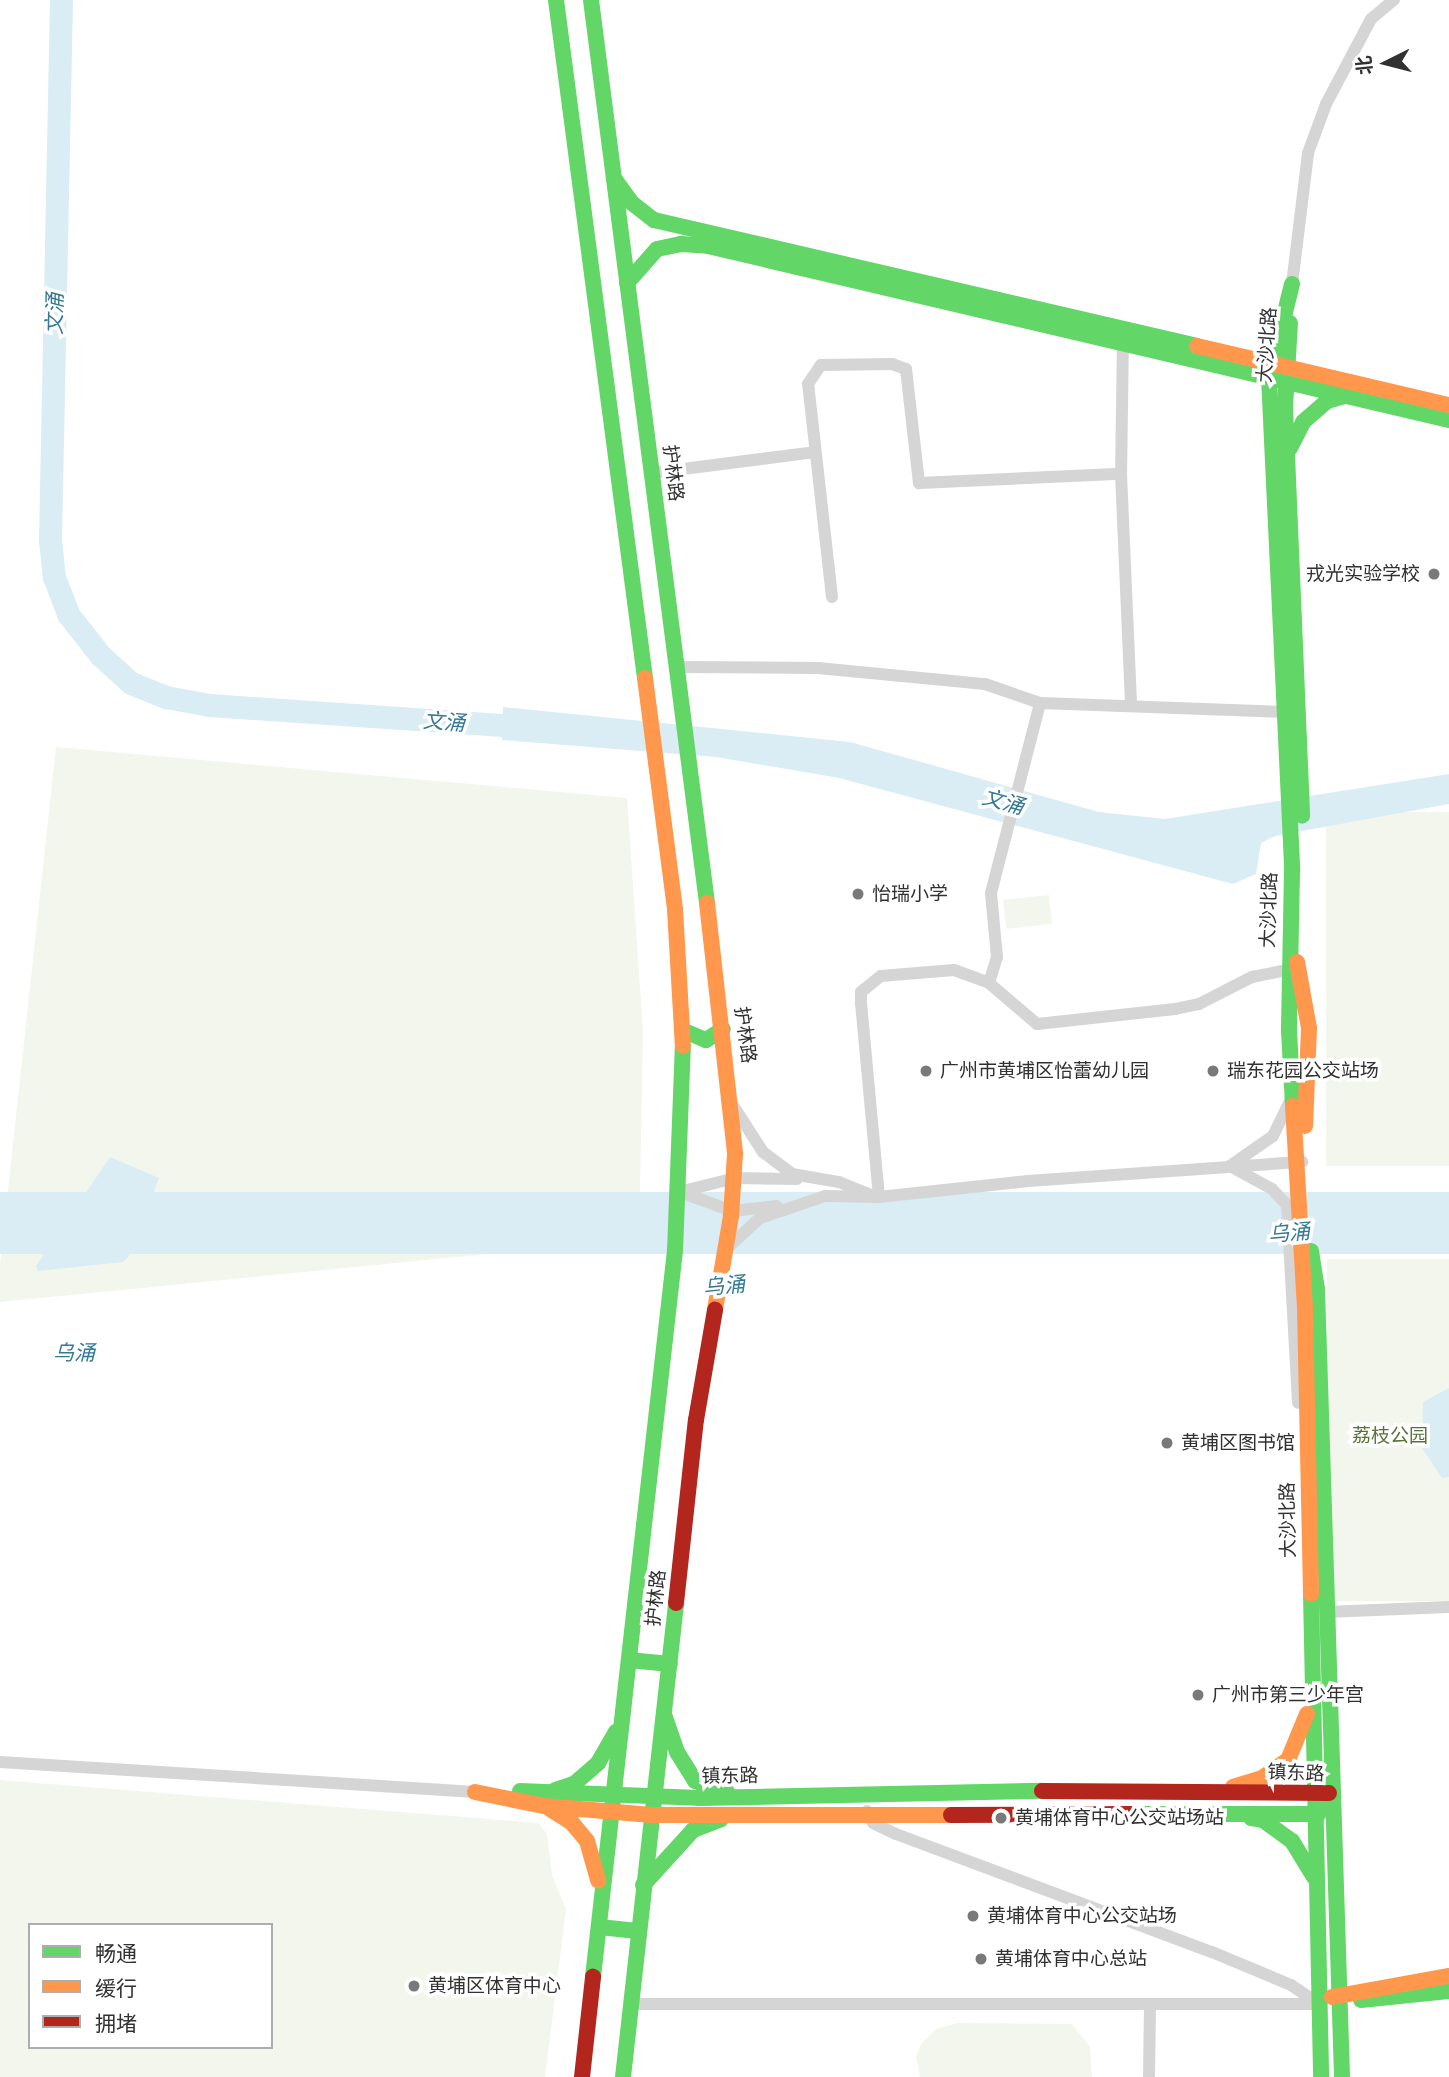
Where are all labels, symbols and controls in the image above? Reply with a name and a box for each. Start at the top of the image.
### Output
north arrow [1351,28,1421,98]
text: 北 [1352,55,1377,76]
water label: 文涌 [42,293,68,335]
street label: 大沙北路 [1253,306,1281,384]
street label: 护林路 [658,443,688,503]
place label: 戎光实验学校 [1306,563,1420,585]
marker: 戎光实验学校 [1426,566,1442,582]
water label: 文涌 [422,708,466,736]
water label: 文涌 [979,784,1027,820]
street label: 大沙北路 [1256,872,1282,948]
place label: 怡瑞小学 [872,883,948,905]
marker: 怡瑞小学 [850,886,866,902]
street label: 护林路 [730,1005,760,1065]
place label: 广州市黄埔区怡蕾幼儿园 [940,1060,1149,1082]
place label: 瑞东花园公交站场 [1227,1060,1379,1082]
marker: 广州市黄埔区怡蕾幼儿园 [918,1063,934,1079]
marker: 瑞东花园公交站场 [1205,1063,1221,1079]
water label: 乌涌 [1267,1219,1311,1247]
water label: 乌涌 [702,1271,746,1301]
water label: 乌涌 [53,1340,95,1366]
park label: 荔枝公园 [1352,1425,1428,1447]
place label: 黄埔区图书馆 [1181,1432,1295,1454]
marker: 黄埔区图书馆 [1159,1435,1175,1451]
street label: 大沙北路 [1276,1482,1300,1558]
street label: 护林路 [642,1568,670,1628]
place label: 广州市第三少年宫 [1212,1684,1364,1706]
marker: 广州市第三少年宫 [1190,1687,1206,1703]
street label: 镇东路 [1267,1761,1325,1785]
street label: 镇东路 [701,1764,759,1788]
place label: 黄埔体育中心公交站场站 [1015,1807,1224,1829]
marker: 黄埔体育中心公交站场站 [993,1810,1009,1826]
place label: 黄埔体育中心公交站场 [987,1905,1177,1927]
marker: 黄埔体育中心公交站场 [965,1908,981,1924]
legend [28,1923,273,2049]
text: 畅通 [95,1941,137,1966]
place label: 黄埔体育中心总站 [995,1948,1147,1970]
marker: 黄埔体育中心总站 [973,1951,989,1967]
place label: 黄埔区体育中心 [428,1975,561,1997]
text: 缓行 [95,1976,137,2001]
marker: 黄埔区体育中心 [406,1978,422,1994]
text: 拥堵 [95,2011,137,2036]

